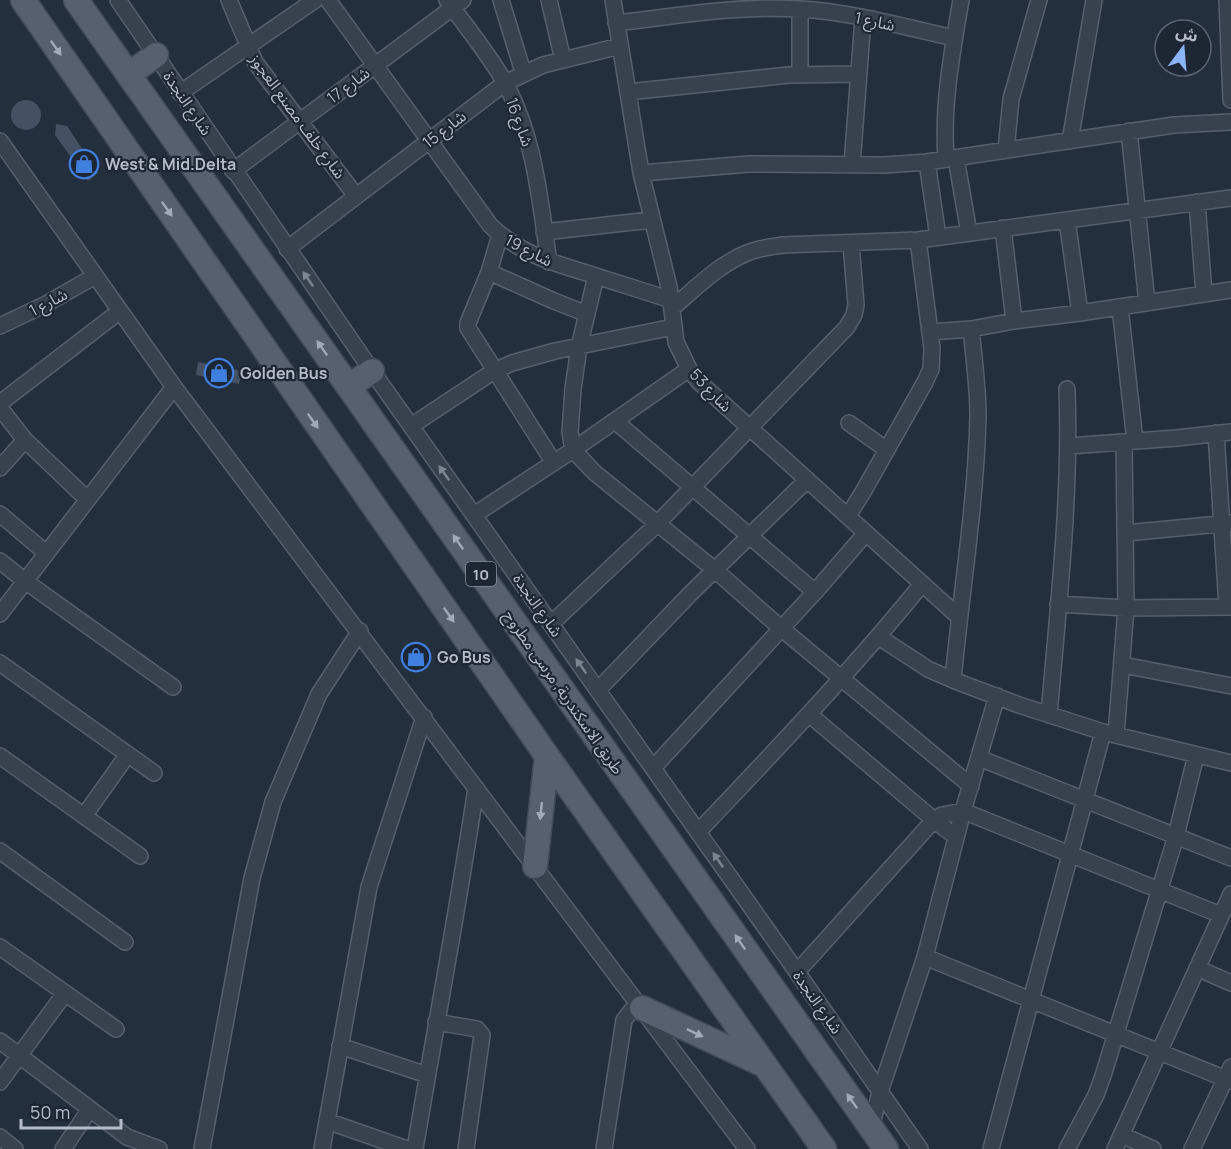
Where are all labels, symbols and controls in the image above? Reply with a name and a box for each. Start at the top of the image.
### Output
street label: شارع 1 [852,6,897,38]
north arrow [1153,18,1213,78]
text: ش [1174,20,1201,47]
one-way arrow [50,40,61,56]
street label: شارع خلف مصنع العجوز [243,48,351,184]
street label: شارع 17 [322,62,375,110]
street label: شارع النجدة [157,67,218,141]
street label: شارع 16 [499,94,539,150]
street label: شارع 15 [418,105,472,155]
shop icon: West & Mid.Delta [68,148,100,180]
place label: West & Mid.Delta [105,153,236,175]
one-way arrow [161,200,173,216]
street label: شارع 19 [501,229,557,273]
one-way arrow [303,271,314,287]
street label: شارع 1 [25,283,72,323]
one-way arrow [316,341,328,357]
shop icon: Golden Bus [203,357,235,389]
place label: Golden Bus [240,362,328,384]
street label: شارع 53 [683,363,737,418]
one-way arrow [307,413,318,429]
one-way arrow [438,466,450,482]
one-way arrow [453,534,465,550]
road number: 10 [466,562,496,586]
street label: شارع النجدة [506,569,568,642]
street label: طريق الاسكندرية, مرسى مطروح [497,605,629,780]
one-way arrow [443,607,455,623]
shop icon: Go Bus [400,641,432,673]
place label: Go Bus [437,646,491,668]
one-way arrow [575,659,587,675]
one-way arrow [536,802,546,821]
one-way arrow [713,852,724,868]
one-way arrow [734,934,746,950]
street label: شارع النجدة [786,966,848,1039]
one-way arrow [686,1028,703,1037]
scale bar [21,1092,122,1130]
one-way arrow [846,1094,858,1110]
text: 50 m [30,1100,70,1124]

